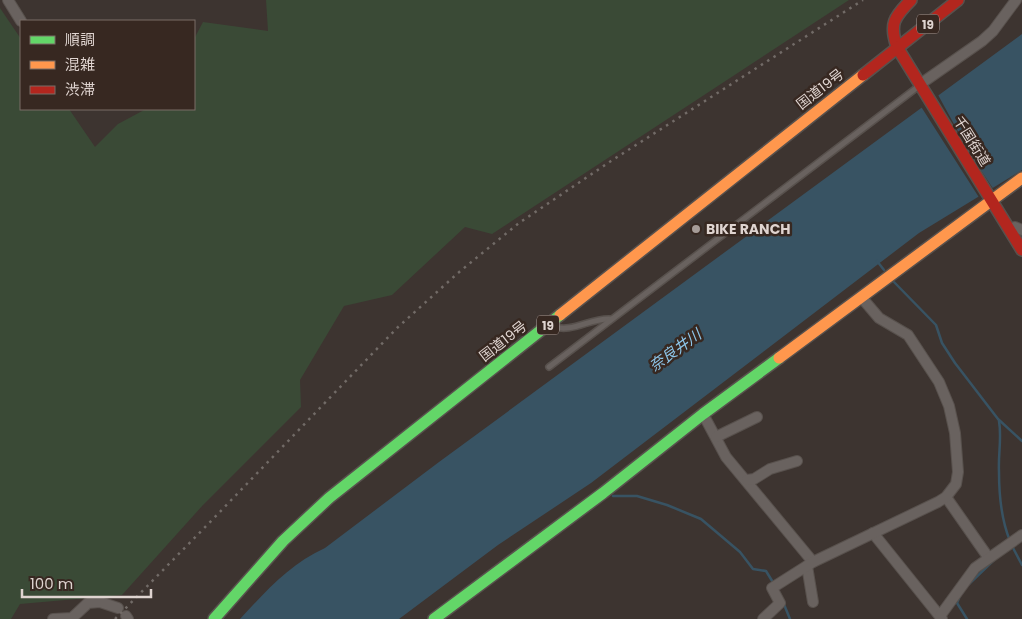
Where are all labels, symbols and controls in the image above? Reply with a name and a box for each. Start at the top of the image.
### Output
road number: 19 [917,14,939,34]
legend [20,20,195,110]
text: 順調 [65,29,95,50]
text: 混雑 [65,54,95,75]
street label: 国道19号 [792,64,848,114]
text: 渋滞 [65,79,95,100]
street label: 千国街道 [949,112,995,170]
place label: BIKE RANCH [706,219,791,239]
marker: BIKE RANCH [690,223,702,235]
street label: 国道19号 [475,316,531,366]
road number: 19 [537,316,559,334]
water label: 奈良井川 [645,323,707,376]
scale bar [22,566,151,598]
text: 100 m [30,573,73,594]

